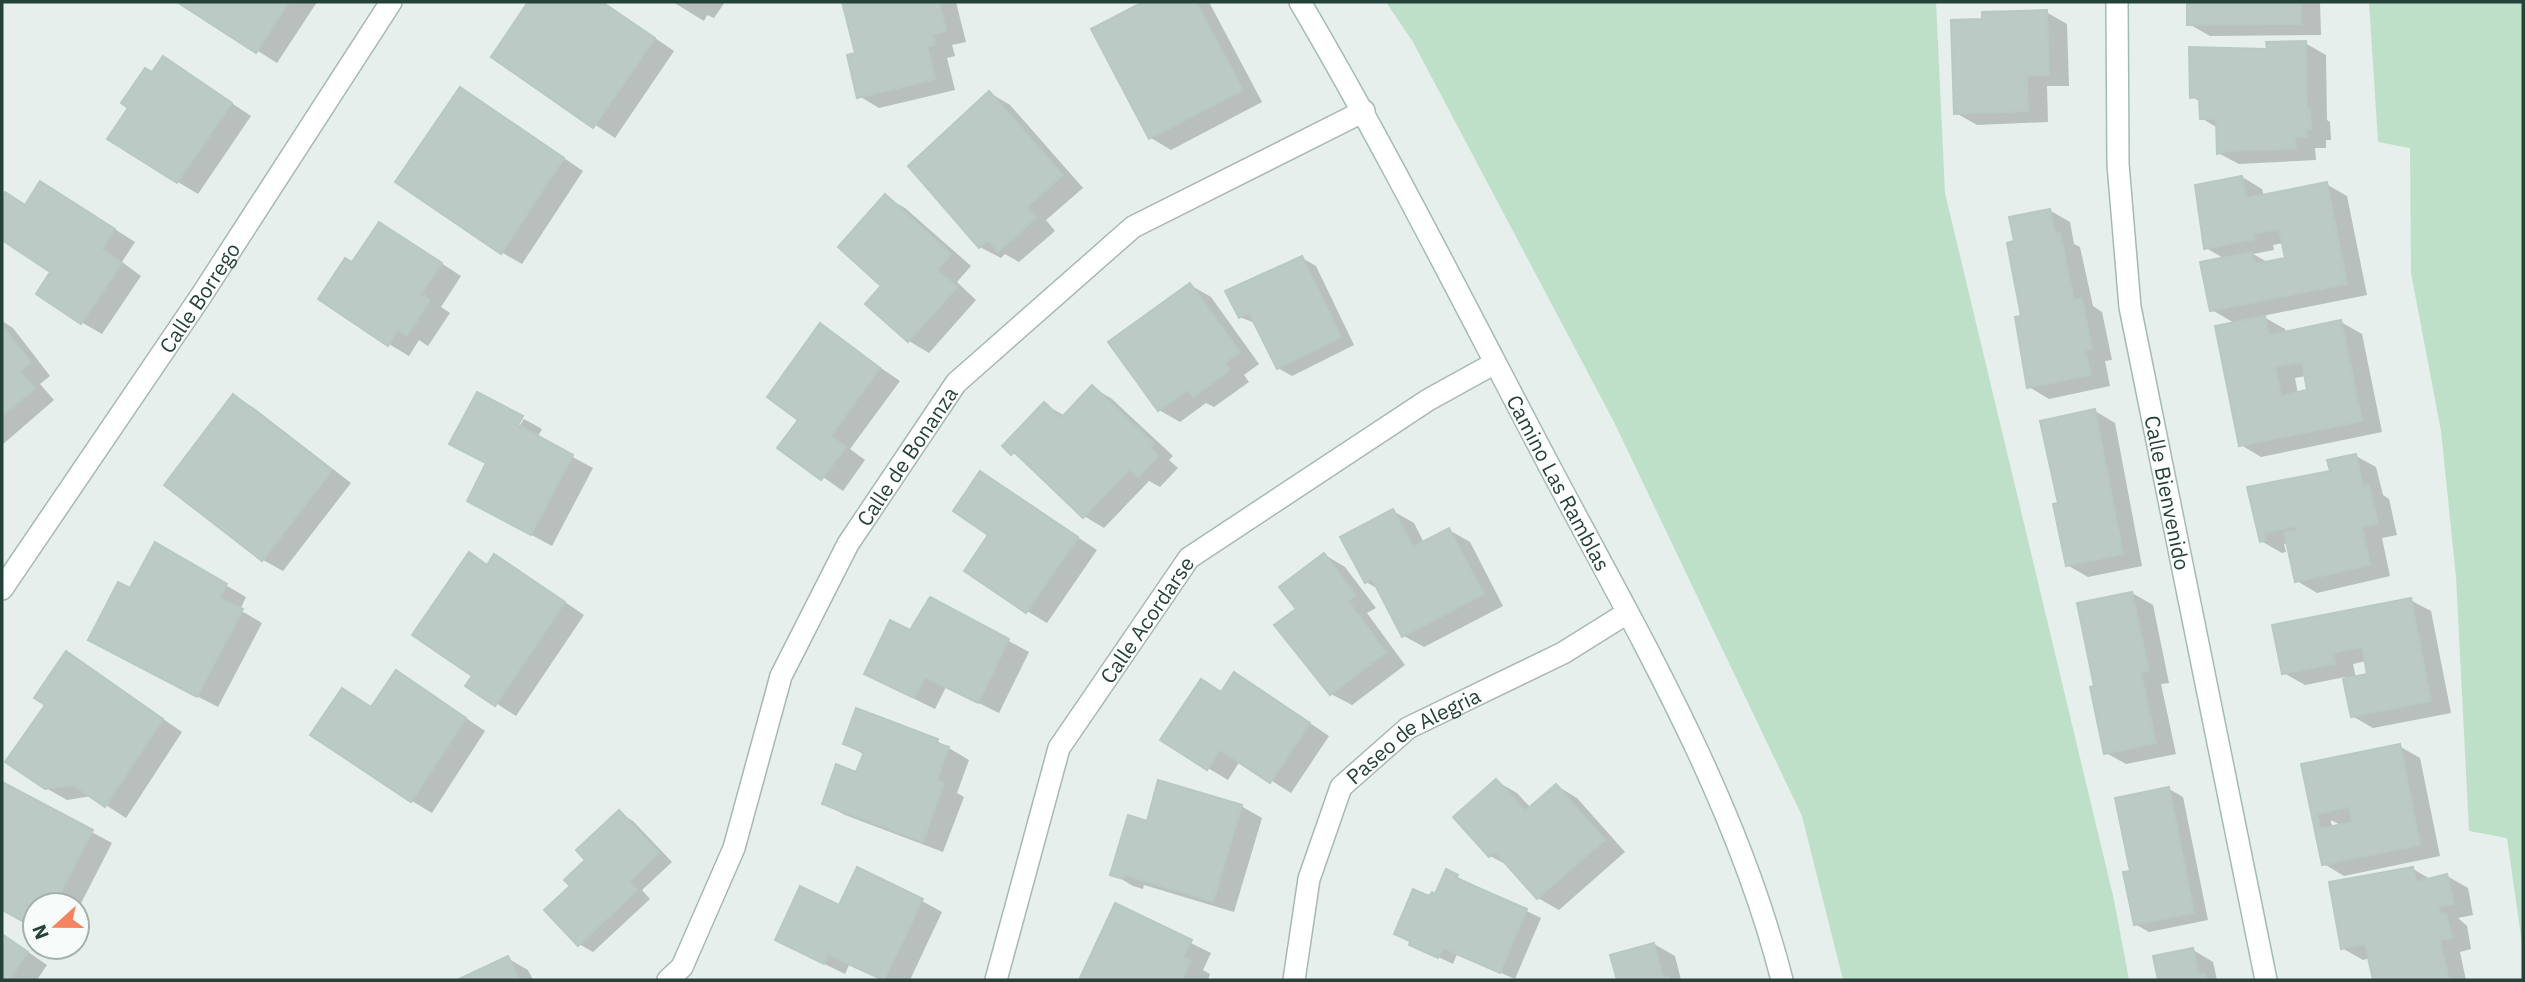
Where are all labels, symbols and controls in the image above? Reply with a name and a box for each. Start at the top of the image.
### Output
street label: Calle Borrego [152,237,246,358]
street label: Calle de Bonanza [850,381,964,531]
street label: Camino Las Ramblas [1500,390,1617,576]
street label: Calle Bienvenido [2138,413,2197,573]
street label: Calle Acordarse [1093,551,1200,689]
street label: Paseo de Alegria [1340,681,1485,790]
north arrow [21,891,91,961]
text: N [26,921,54,943]

